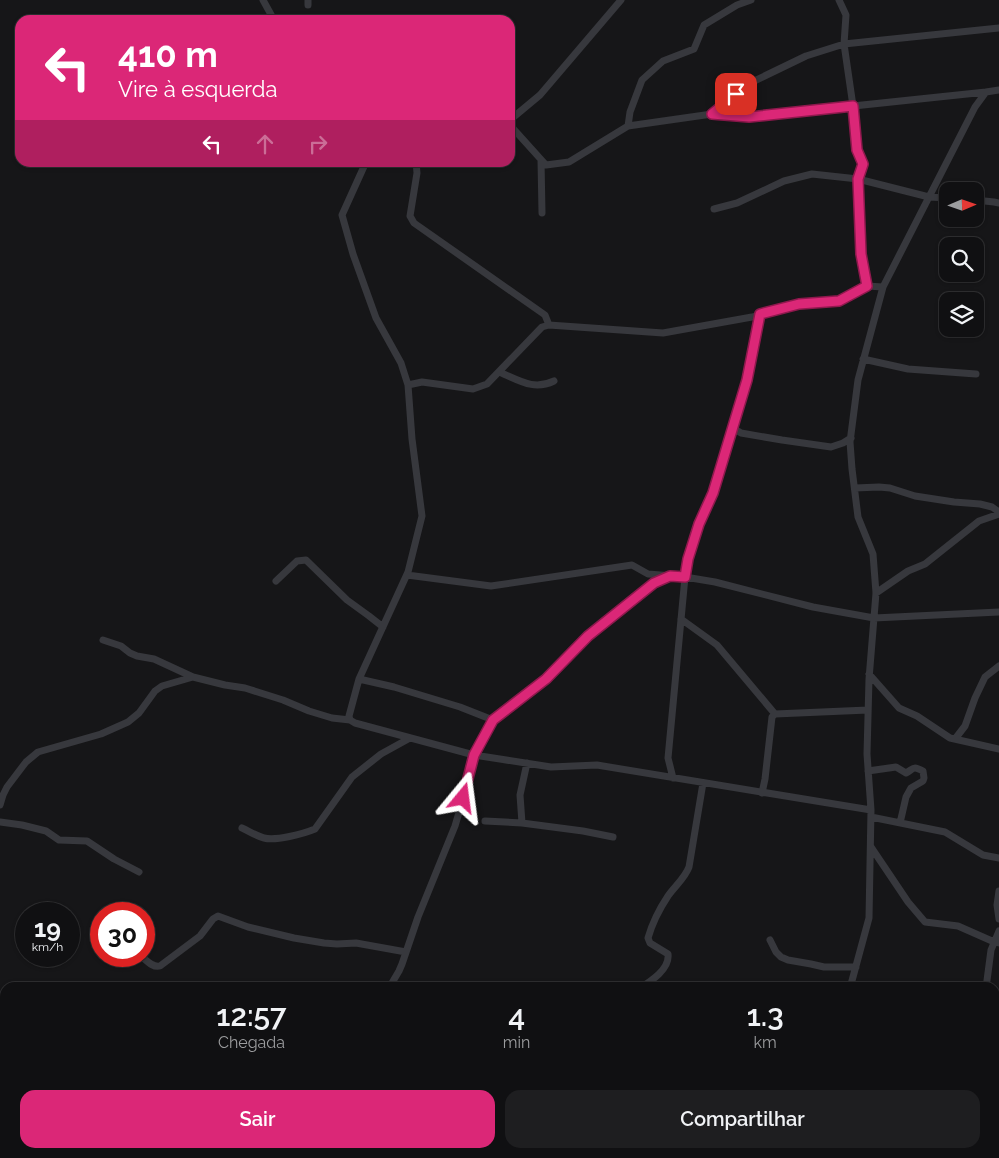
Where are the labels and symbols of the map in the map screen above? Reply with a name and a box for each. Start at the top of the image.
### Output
pin [715,73,757,115]
north arrow [939,182,984,228]
position arrow [436,771,488,823]
speed limit sign: 30 [90,902,155,967]

